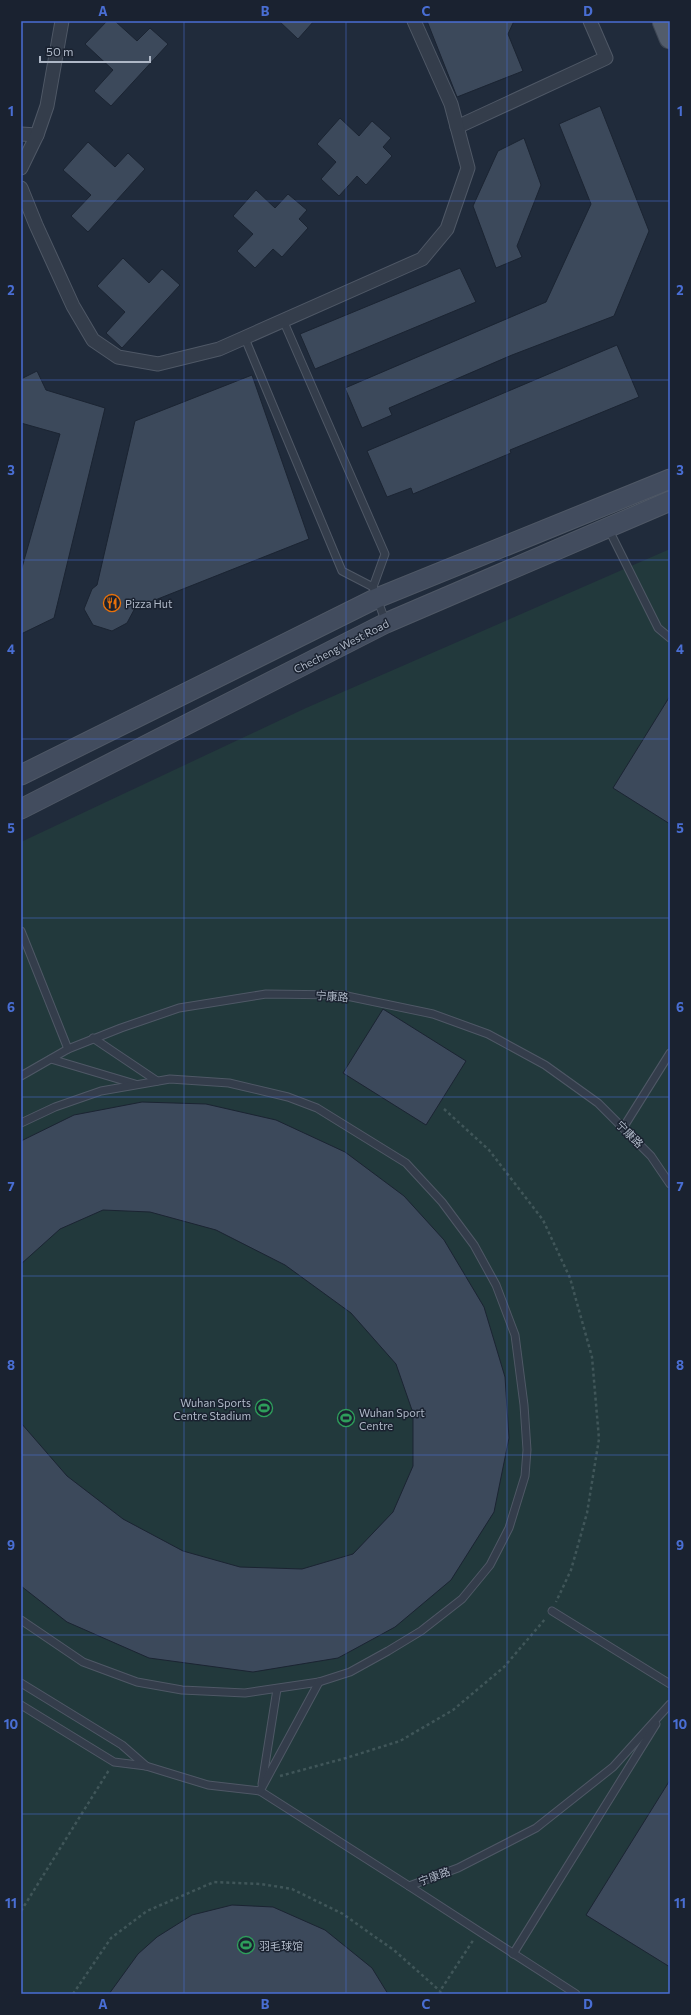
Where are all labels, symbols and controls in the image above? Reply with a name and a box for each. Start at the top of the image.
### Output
text: A [98,3,108,19]
text: B [261,3,270,19]
text: C [422,3,431,19]
text: D [583,3,593,19]
scale bar [40,38,150,64]
text: 50 m [46,44,74,58]
text: 1 [8,103,14,119]
text: 1 [677,103,683,119]
text: 2 [7,282,15,298]
text: 2 [676,282,684,298]
text: 3 [7,462,15,478]
text: 3 [676,462,684,478]
restaurant icon: Pizza Hut [102,593,122,613]
place label: Pizza Hut [125,597,173,610]
street label: Checheng West Road [291,616,391,676]
text: 4 [7,641,15,657]
text: 4 [676,641,684,657]
text: 5 [7,820,15,836]
text: 5 [676,820,684,836]
street label: 宁康路 [315,988,349,1004]
text: 6 [7,999,15,1015]
text: 6 [676,999,684,1015]
street label: 宁康路 [614,1118,646,1150]
text: 7 [7,1178,15,1194]
text: 7 [676,1178,684,1194]
text: 8 [7,1357,15,1373]
text: 8 [676,1357,684,1373]
place label: Wuhan Sports Centre Stadium [173,1396,251,1422]
sports icon: Wuhan Sports Centre Stadium [254,1398,274,1418]
place label: Wuhan Sport Centre [359,1406,425,1432]
sports icon: Wuhan Sport Centre [336,1408,356,1428]
text: 9 [7,1537,15,1553]
text: 9 [676,1537,684,1553]
text: 10 [4,1716,19,1732]
text: 10 [673,1716,688,1732]
street label: 宁康路 [416,1864,452,1888]
text: 11 [5,1895,17,1911]
text: 11 [674,1895,686,1911]
sports icon: 羽毛球馆 [236,1935,256,1955]
place label: 羽毛球馆 [259,1939,303,1952]
text: A [98,1996,108,2012]
text: B [261,1996,270,2012]
text: C [422,1996,431,2012]
text: D [583,1996,593,2012]

